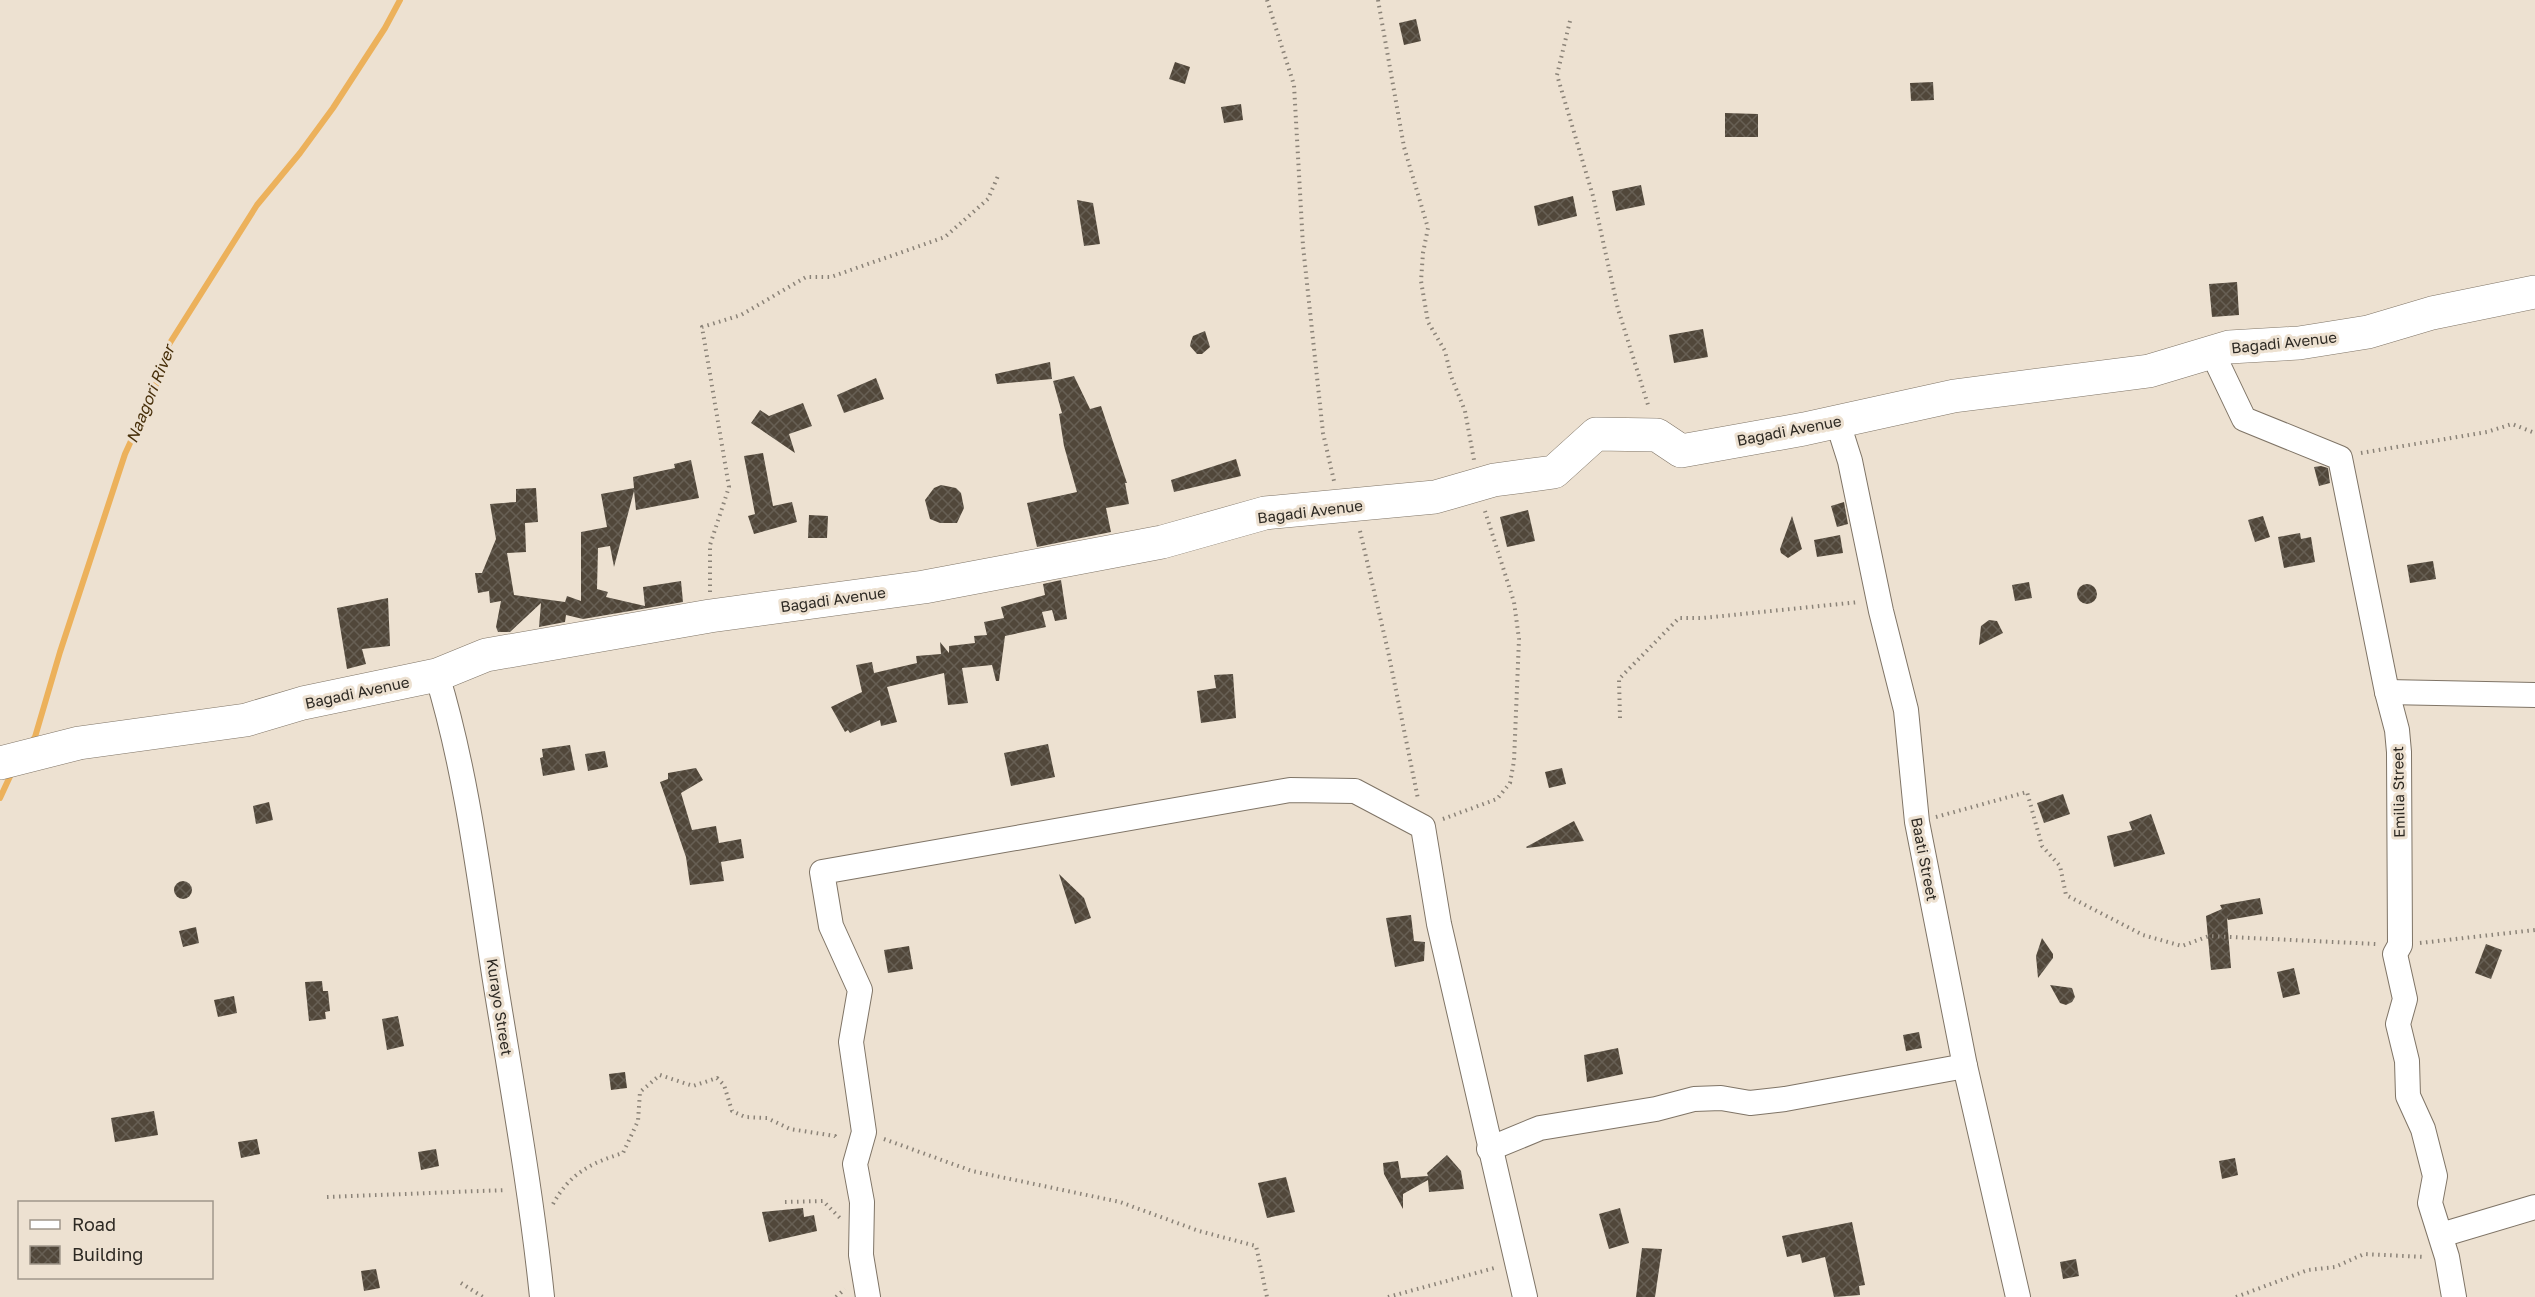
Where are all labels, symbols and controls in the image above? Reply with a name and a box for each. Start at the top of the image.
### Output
street label: Bagadi Avenue [2230,327,2338,356]
water label: Naagori River [121,340,180,446]
street label: Bagadi Avenue [1735,411,1843,449]
street label: Bagadi Avenue [1256,496,1364,526]
street label: Bagadi Avenue [779,583,887,615]
street label: Bagadi Avenue [303,672,411,712]
street label: Emilia Street [2388,746,2408,838]
street label: Baati Street [1908,816,1942,902]
street label: Kurayo Street [483,957,517,1057]
legend [18,1201,213,1279]
text: Road [72,1213,116,1235]
text: Building [72,1243,143,1265]

